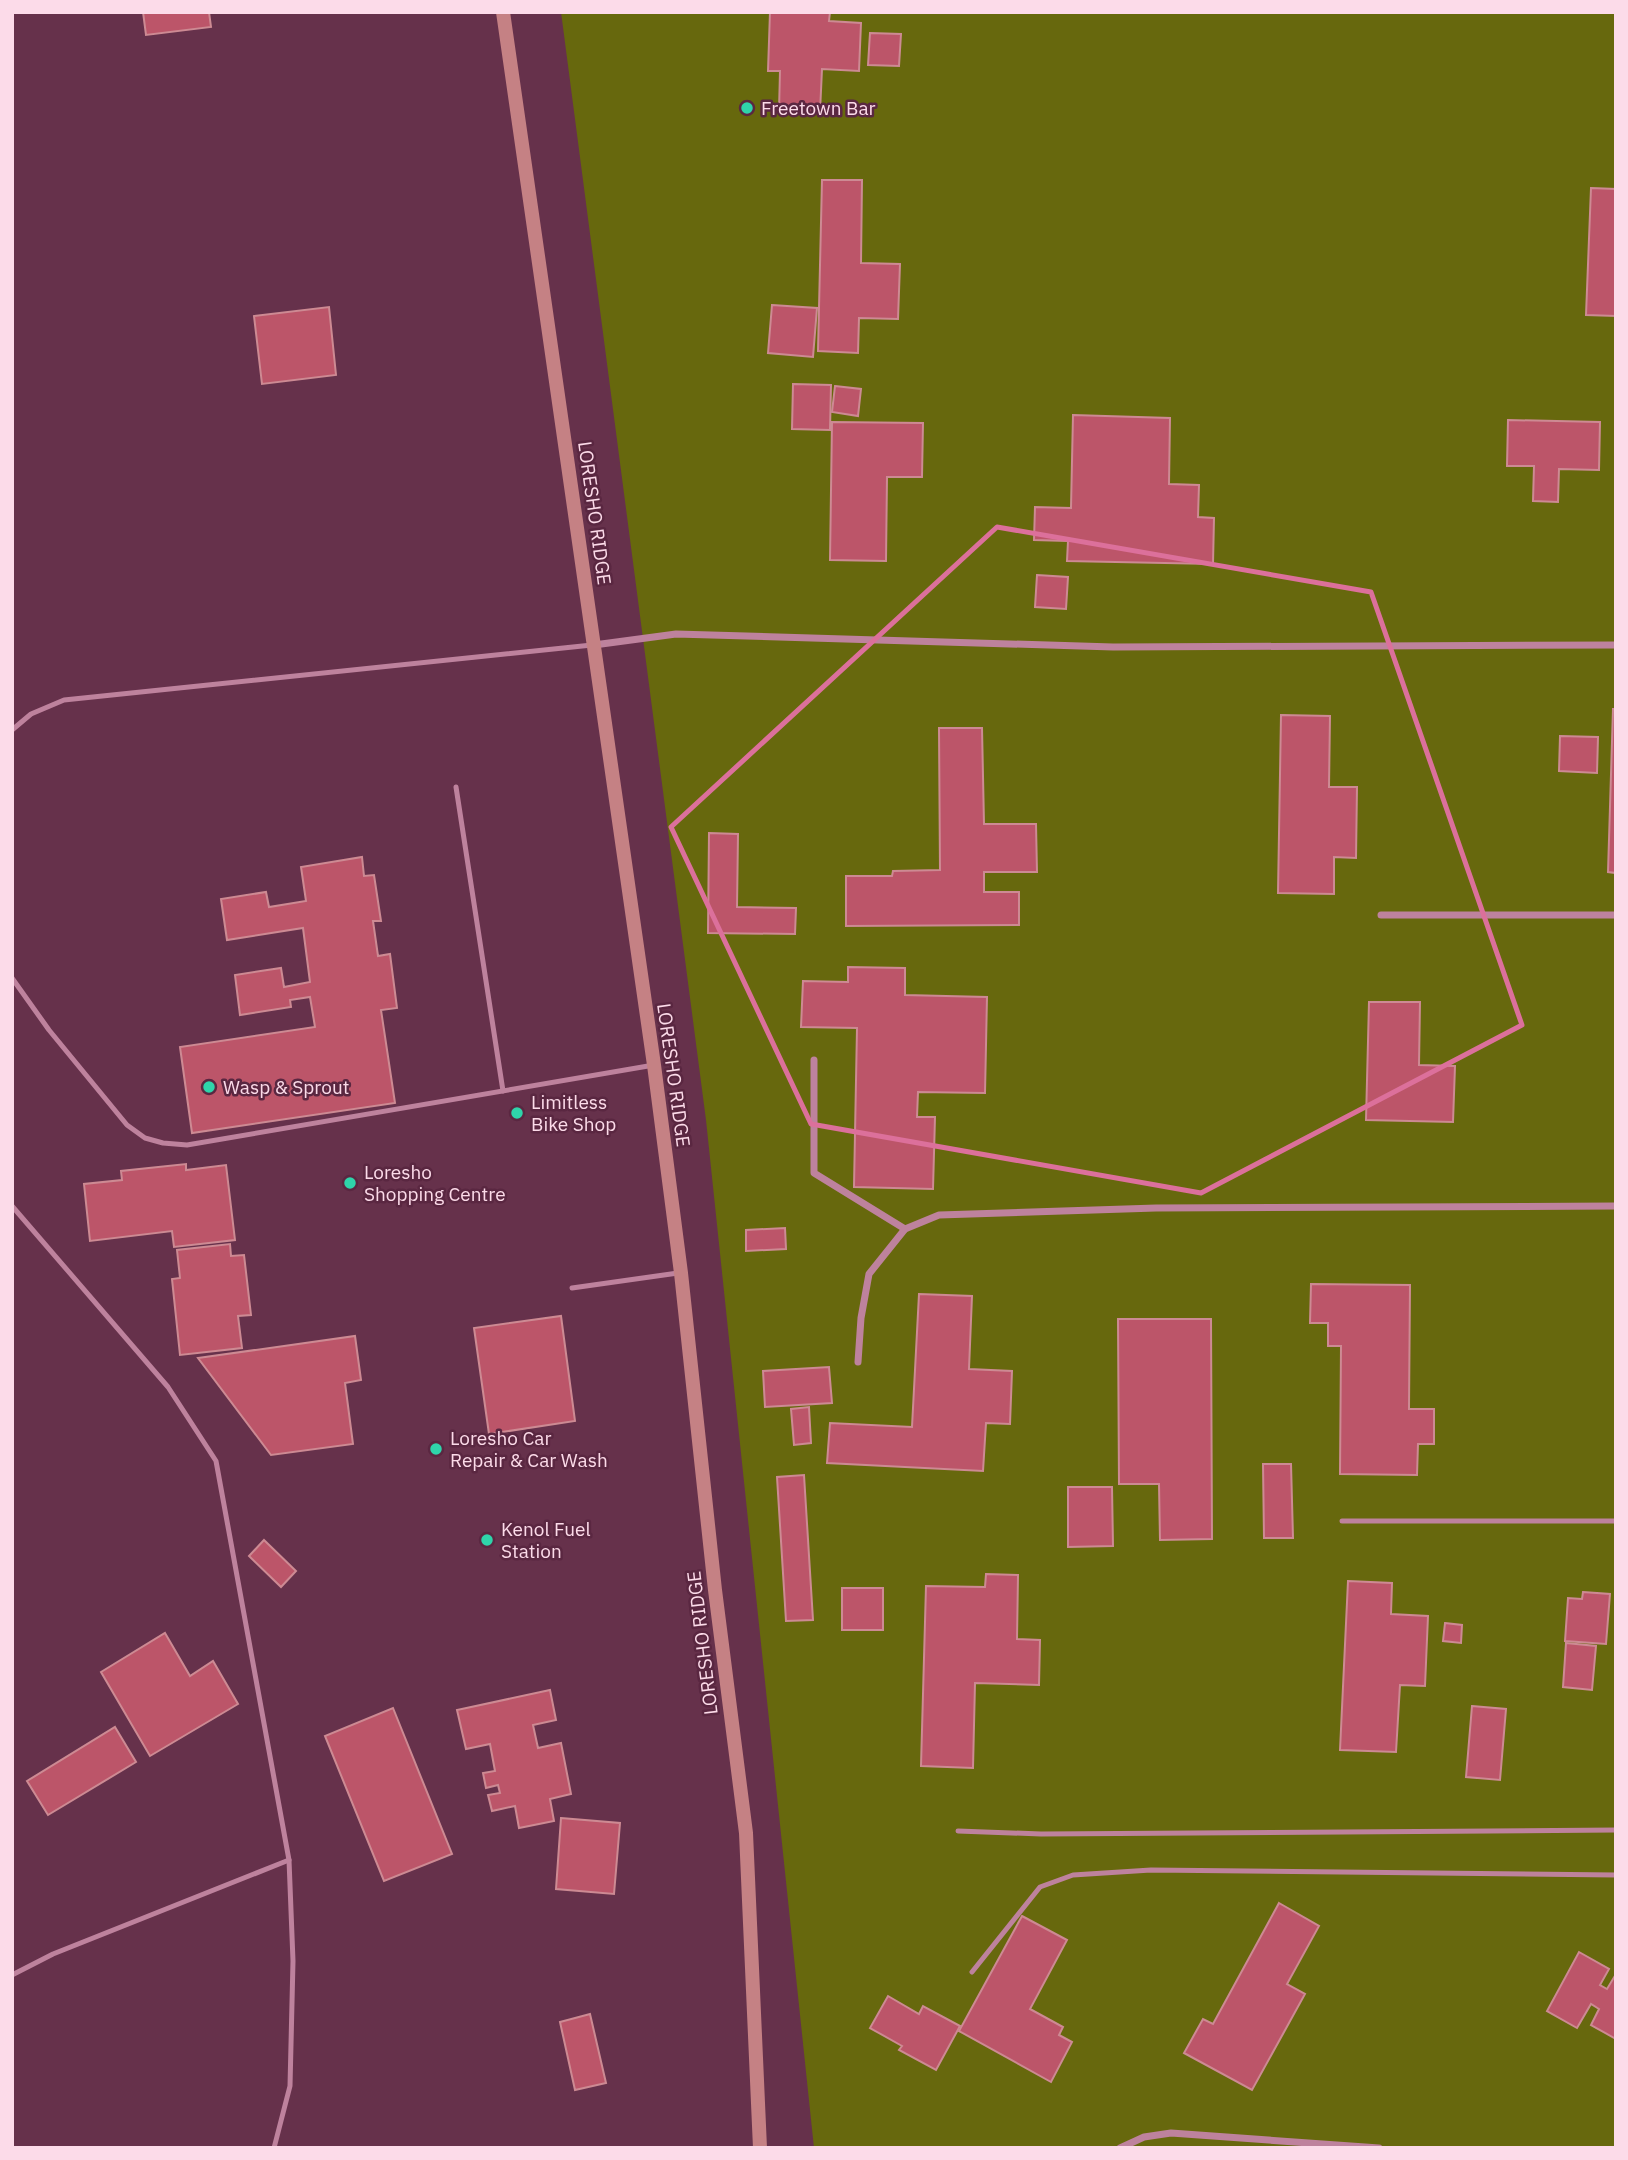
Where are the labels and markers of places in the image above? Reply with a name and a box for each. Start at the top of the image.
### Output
place label: Freetown Bar [761,96,876,120]
marker: Freetown Bar [739,100,755,116]
place label: Wasp & Sprout [223,1075,349,1099]
marker: Wasp & Sprout [201,1079,217,1095]
place label: Limitless Bike Shop [531,1090,616,1136]
marker: Limitless Bike Shop [509,1105,525,1121]
place label: Loresho Shopping Centre [364,1160,506,1206]
marker: Loresho Shopping Centre [342,1175,358,1191]
place label: Loresho Car Repair & Car Wash [450,1426,608,1472]
marker: Loresho Car Repair & Car Wash [428,1441,444,1457]
place label: Kenol Fuel Station [501,1517,591,1563]
marker: Kenol Fuel Station [479,1532,495,1548]

